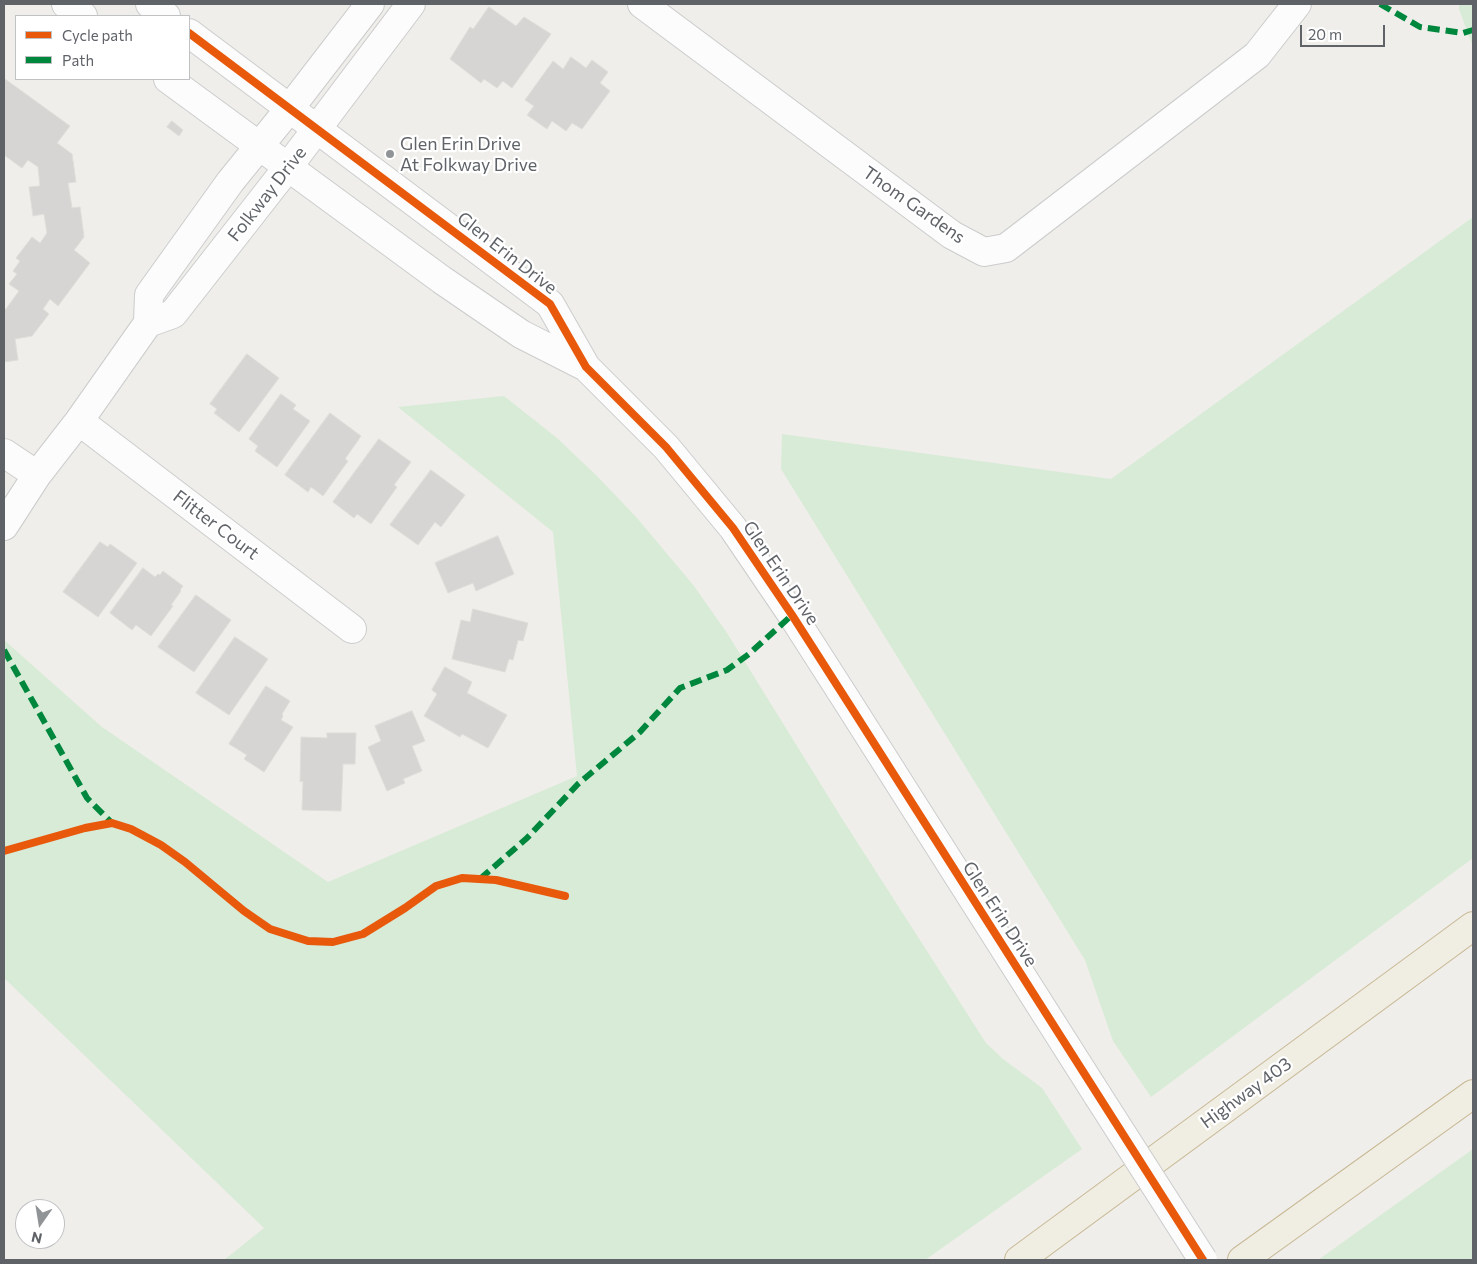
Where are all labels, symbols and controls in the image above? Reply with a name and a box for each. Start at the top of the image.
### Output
legend [15,15,190,80]
scale bar [1302,15,1387,47]
text: 20 m [1308,25,1342,43]
text: Cycle path [62,26,133,44]
text: Path [62,51,94,69]
place label: Glen Erin Drive At Folkway Drive [400,133,537,176]
street label: Folkway Drive [223,142,311,246]
marker: Glen Erin Drive At Folkway Drive [384,148,396,160]
street label: Thom Gardens [859,162,969,248]
street label: Glen Erin Drive [453,207,561,299]
street label: Flitter Court [169,486,263,564]
street label: Glen Erin Drive [738,517,824,629]
street label: Glen Erin Drive [958,857,1042,971]
street label: Highway 403 [1196,1053,1296,1133]
north arrow [15,1199,65,1249]
text: N [30,1229,44,1248]

